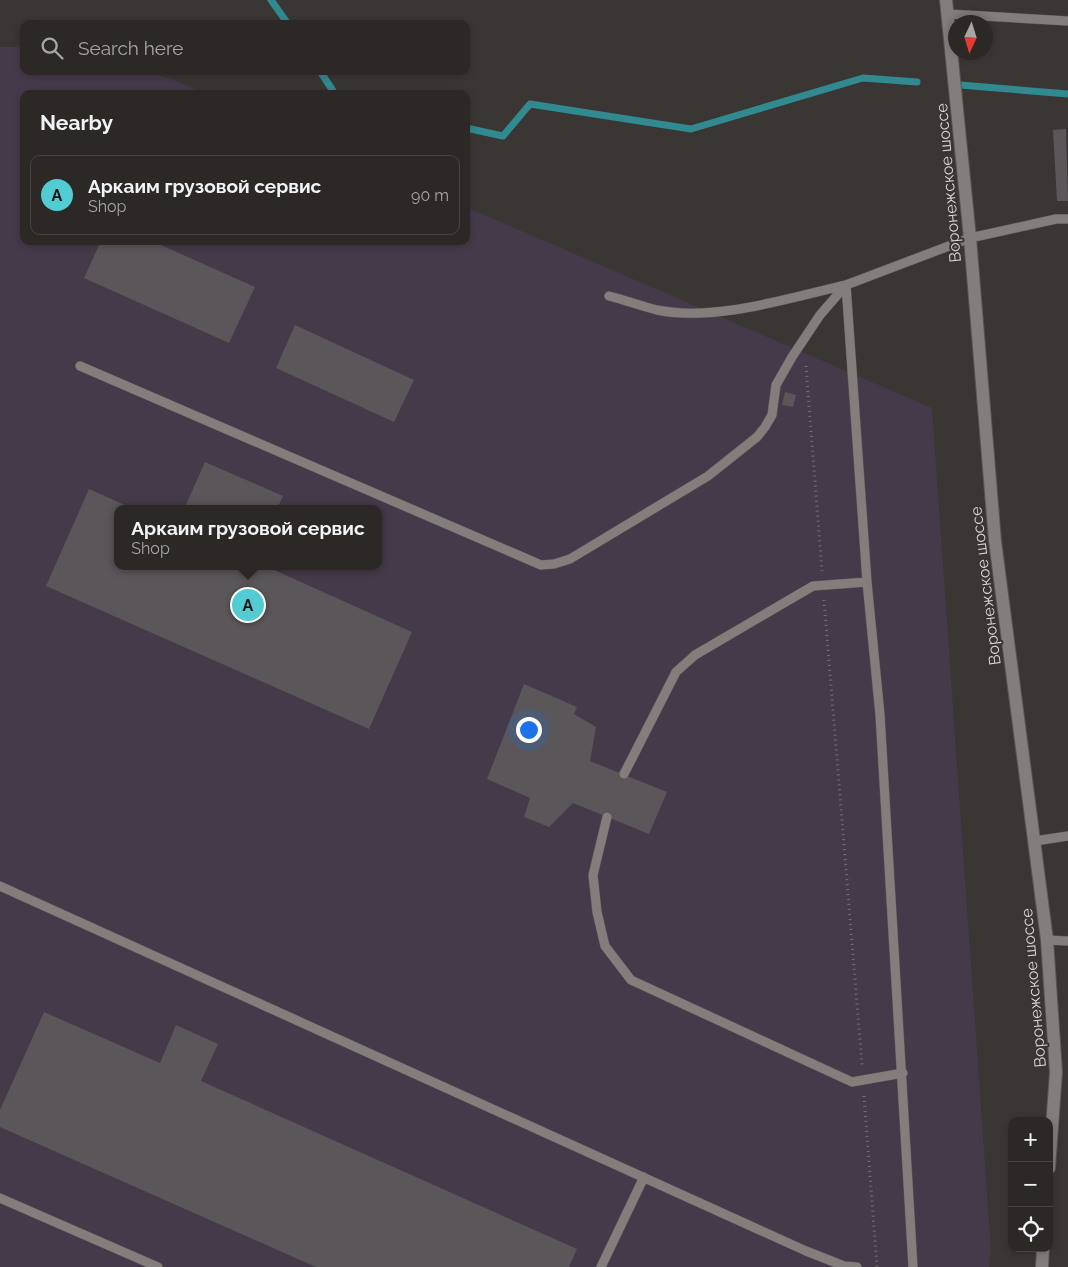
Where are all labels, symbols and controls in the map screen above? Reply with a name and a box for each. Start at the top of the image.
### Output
north arrow [948,15,993,60]
search box [20,20,470,75]
icon: search [38,34,66,62]
text: Search here [78,37,184,59]
street label: Воронежское шоссе [932,103,965,263]
text: Nearby [40,110,113,135]
text: Аркаим грузовой сервис [88,175,321,197]
text: A [52,186,62,205]
text: 90 m [411,186,449,205]
text: Shop [88,197,126,216]
popup [114,505,382,570]
street label: Воронежское шоссе [966,506,1005,666]
text: Аркаим грузовой сервис [131,517,365,539]
text: Shop [131,539,170,558]
pin: A [232,586,264,624]
your location [516,717,542,743]
street label: Воронежское шоссе [1017,908,1050,1068]
map controls [1008,1117,1053,1252]
button: + [1008,1117,1053,1162]
button: − [1008,1162,1053,1207]
button: locate [1008,1207,1053,1252]

